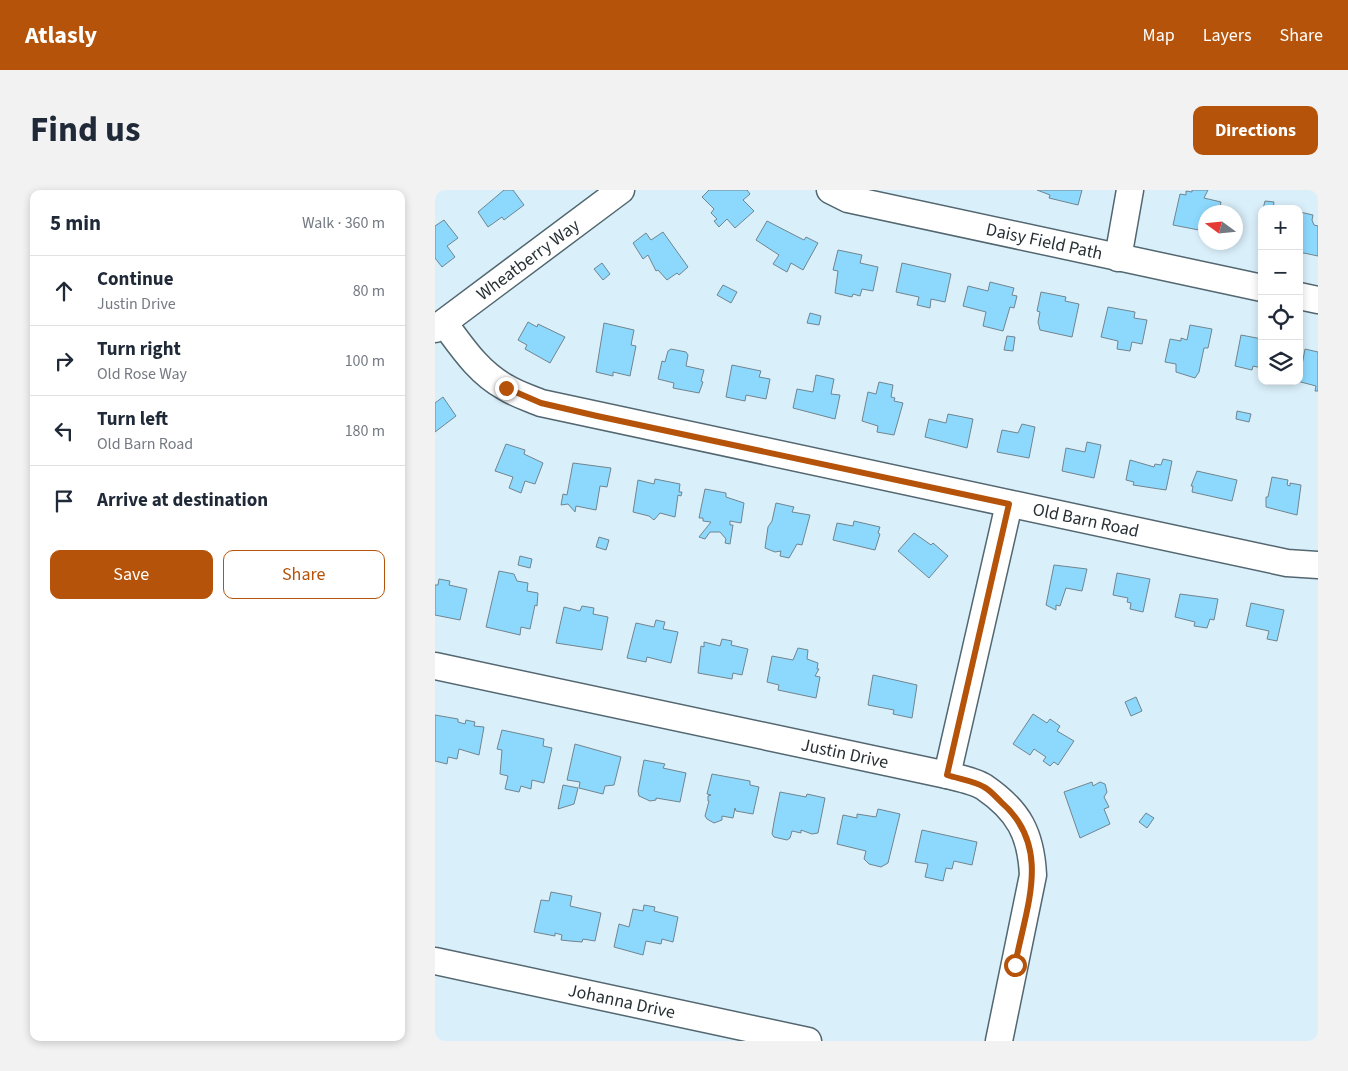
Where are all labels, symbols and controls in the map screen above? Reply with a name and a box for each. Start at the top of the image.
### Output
text: Atlasly [25,18,97,53]
text: Map [1143,23,1175,48]
text: Layers [1203,23,1252,48]
text: Share [1280,23,1323,48]
text: Find us [30,105,140,155]
button: Directions [1193,106,1318,155]
north arrow [1198,205,1243,250]
map controls [1258,205,1303,385]
button: + [1258,205,1303,250]
text: 5 min [50,208,101,238]
text: Walk · 360 m [302,212,385,234]
street label: Wheatberry Way [472,213,585,307]
street label: Daisy Field Path [984,217,1105,266]
button: − [1258,250,1303,295]
text: Continue [97,266,174,293]
icon: ahead [50,277,78,305]
text: 80 m [353,280,385,302]
text: Justin Drive [97,293,176,315]
button: locate [1258,295,1303,340]
text: Turn right [97,336,181,363]
button: layers [1258,340,1303,385]
icon: right [50,347,78,375]
text: 100 m [345,350,385,372]
text: Old Rose Way [97,363,187,385]
route end [495,377,518,400]
text: Turn left [97,406,168,433]
icon: left [50,417,78,445]
text: 180 m [345,420,385,442]
text: Old Barn Road [97,433,193,455]
icon: arrive [50,487,78,515]
text: Arrive at destination [97,487,268,514]
street label: Old Barn Road [1030,497,1141,544]
button: Save [50,550,213,599]
button: Share [223,550,385,599]
street label: Justin Drive [799,732,891,775]
route start [1004,954,1027,977]
street label: Johanna Drive [566,978,677,1025]

